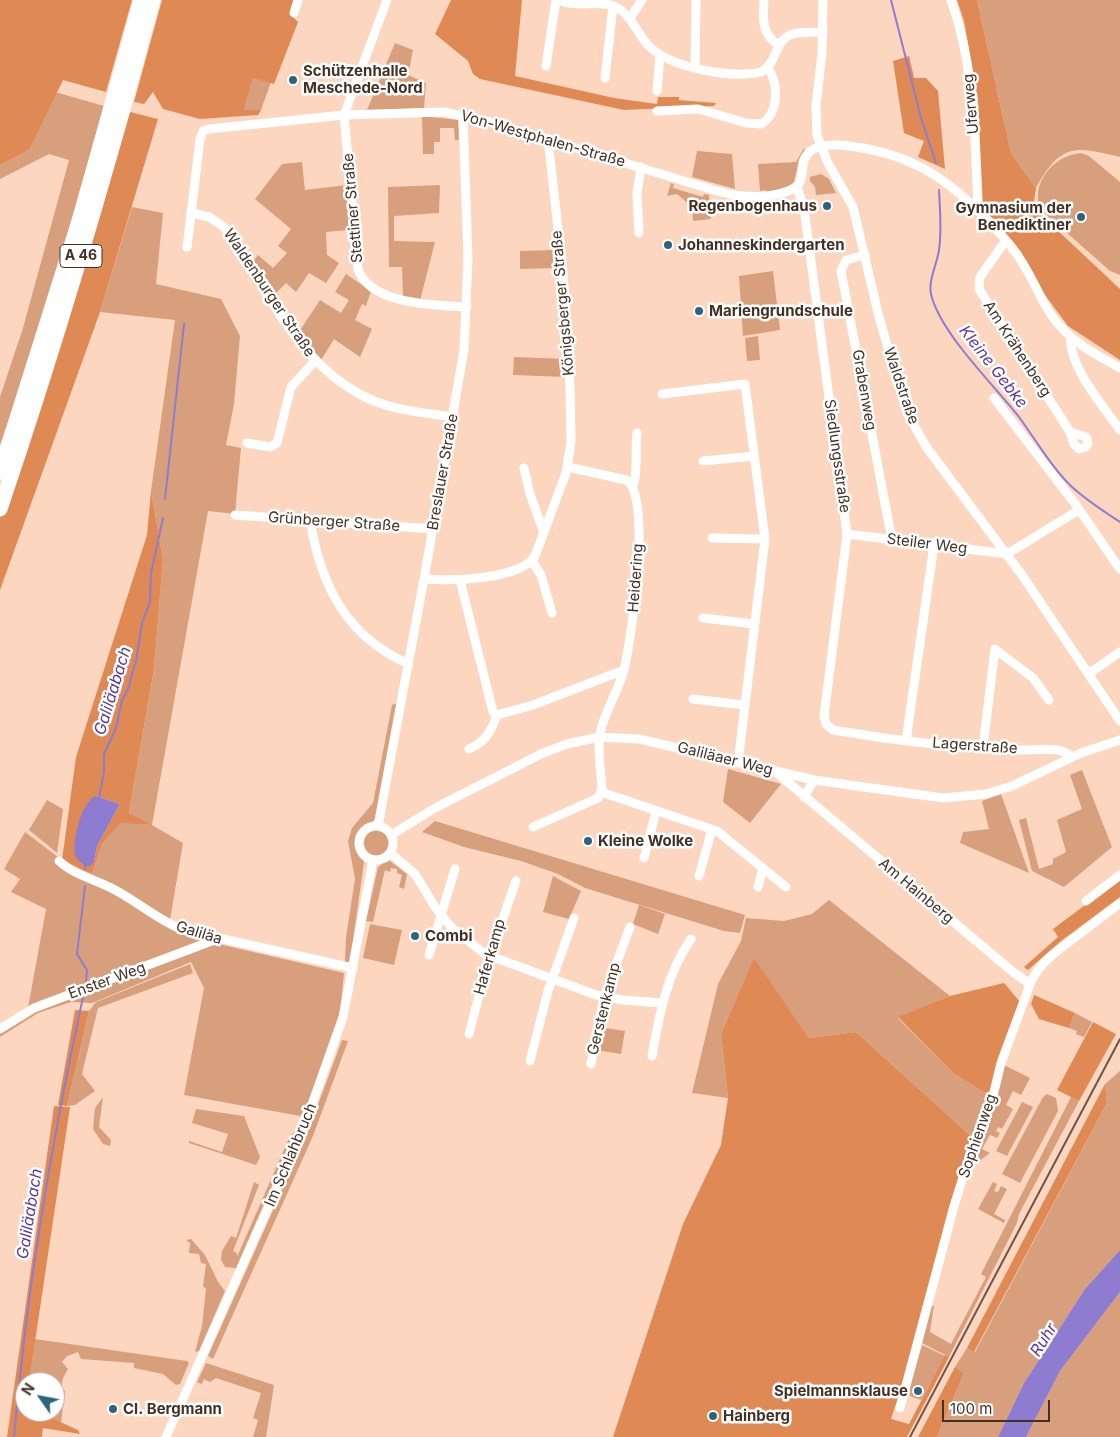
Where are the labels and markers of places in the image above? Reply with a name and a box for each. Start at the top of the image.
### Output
place label: Schützenhalle Meschede-Nord [303,62,423,97]
marker: Schützenhalle Meschede-Nord [287,74,299,86]
place label: Regenbogenhaus [688,197,817,215]
place label: Gymnasium der Benediktiner [955,199,1071,234]
marker: Regenbogenhaus [821,200,833,212]
marker: Gymnasium der Benediktiner [1075,211,1087,223]
place label: Johanneskindergarten [678,236,844,254]
marker: Johanneskindergarten [662,239,674,251]
place label: Mariengrundschule [709,302,853,320]
marker: Mariengrundschule [693,305,705,317]
place label: Kleine Wolke [598,832,693,850]
marker: Kleine Wolke [582,835,594,847]
place label: Combi [425,927,473,945]
marker: Combi [409,930,421,942]
place label: Spielmannsklause [774,1382,908,1400]
marker: Spielmannsklause [912,1385,924,1397]
place label: Cl. Bergmann [123,1400,222,1418]
marker: Cl. Bergmann [107,1403,119,1415]
place label: Hainberg [723,1407,790,1425]
marker: Hainberg [707,1410,719,1422]

